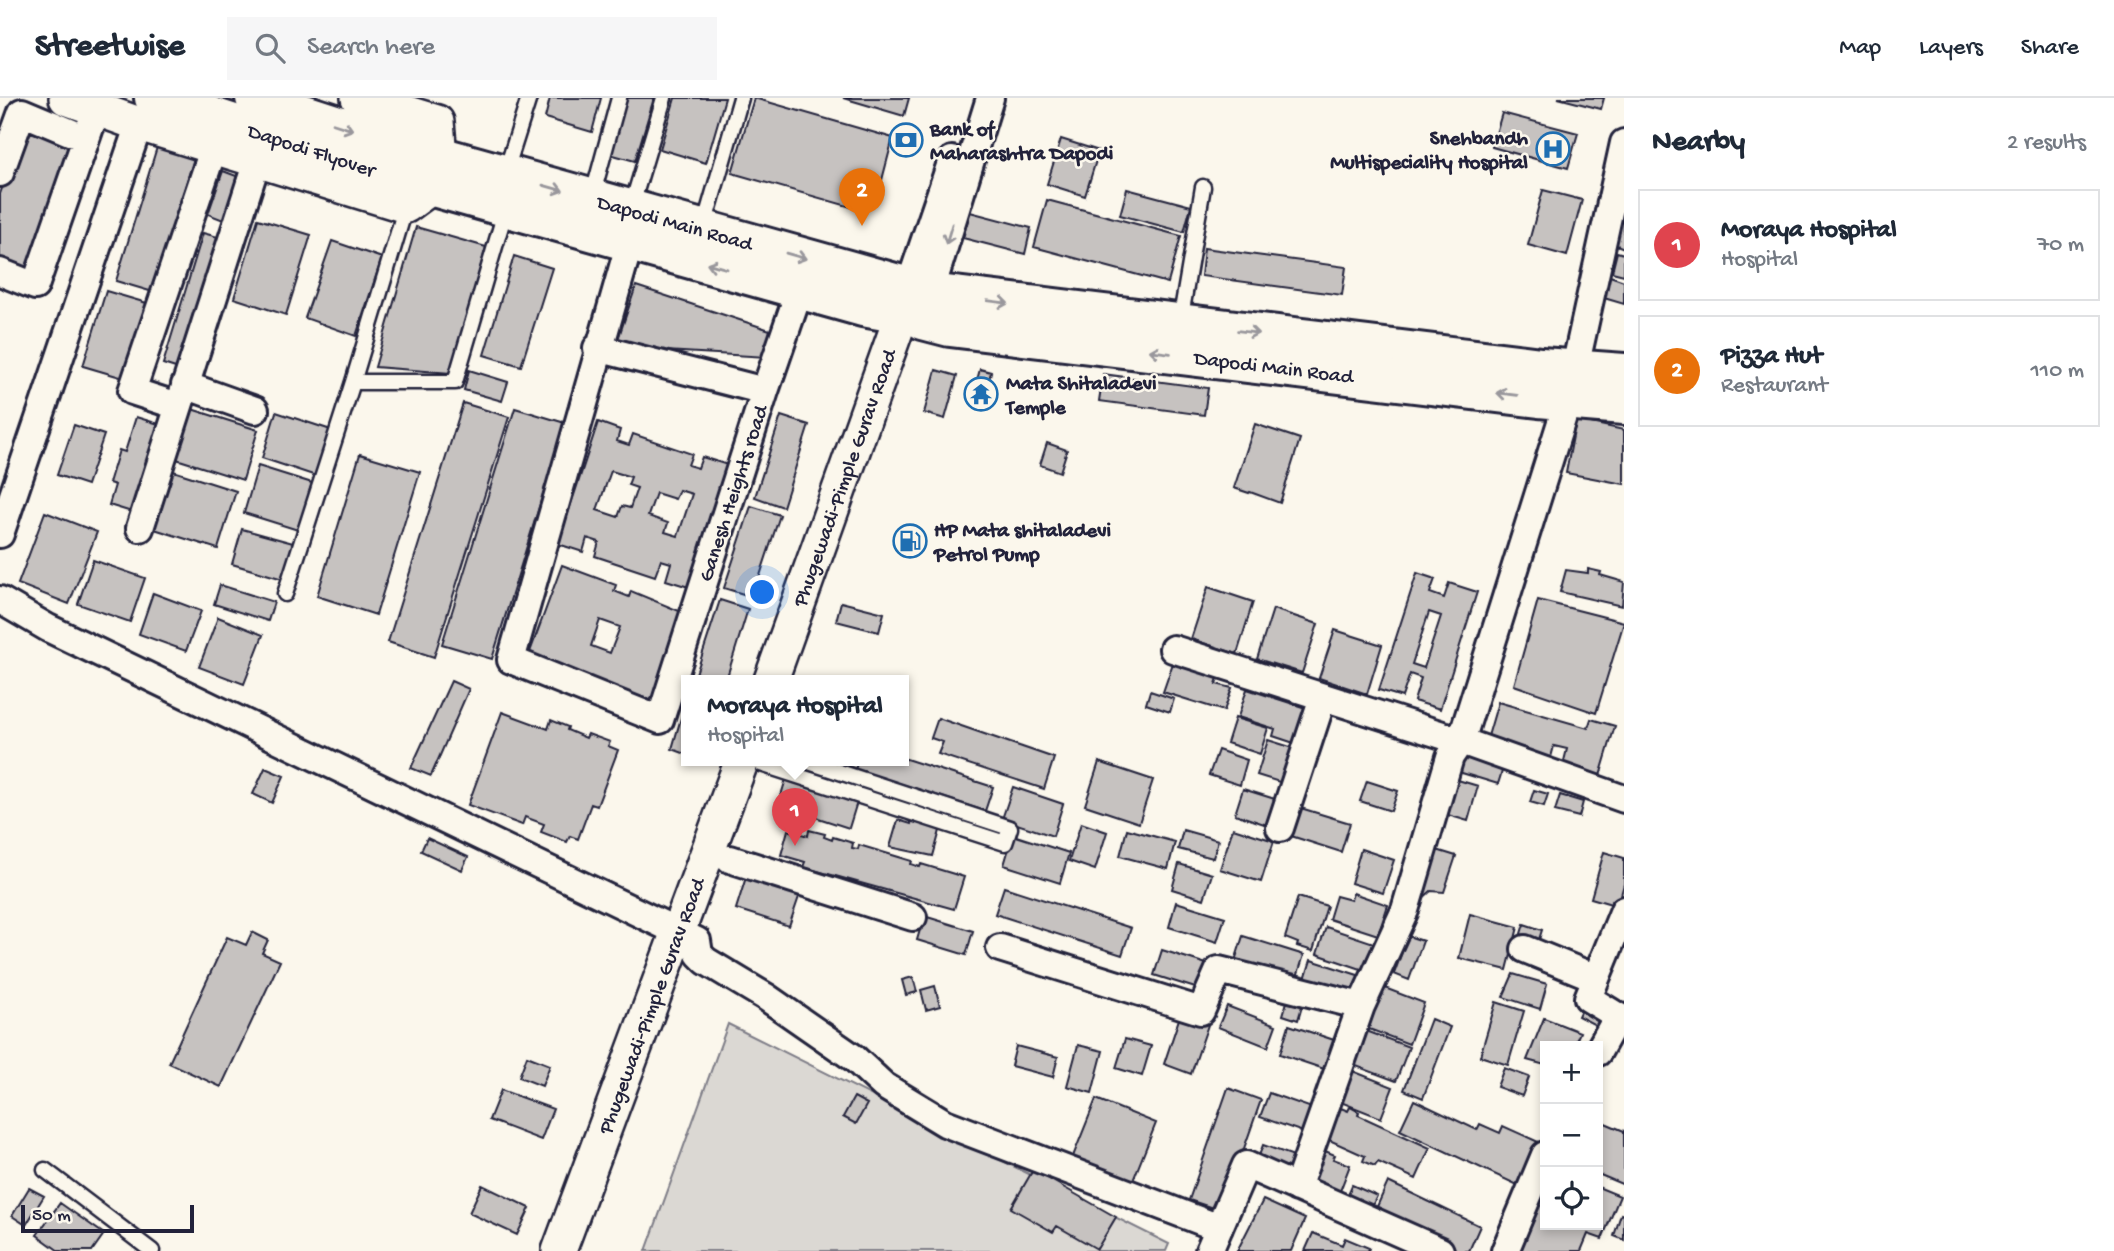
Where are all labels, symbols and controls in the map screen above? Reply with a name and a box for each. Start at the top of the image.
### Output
search box [227,17,717,80]
text: Streetwise [35,29,185,67]
icon: search [251,29,289,67]
text: Search here [307,33,435,64]
text: Map [1839,34,1881,63]
text: Layers [1919,34,1983,63]
text: Share [2021,34,2079,63]
place label: Bank of Maharashtra Dapodi [929,119,1113,168]
street label: Dapodi Flyover [242,120,379,186]
one-way arrow [332,121,354,134]
bank icon: Bank of Maharashtra Dapodi [887,121,925,159]
text: Nearby [1652,126,1745,161]
place label: Snehbandh Multispeciality Hospital [1330,128,1529,177]
hospital icon: Snehbandh Multispeciality Hospital [1534,130,1572,168]
text: 2 results [2007,130,2086,157]
pin: 2 [839,168,885,226]
one-way arrow [541,182,564,195]
street label: Dapodi Main Road [592,191,756,259]
text: Moraya Hospital [1721,216,1897,247]
one-way arrow [941,222,954,244]
text: 1 [1672,232,1682,259]
text: 70 m [2037,232,2084,259]
text: Hospital [1721,247,1798,274]
one-way arrow [784,250,806,263]
one-way arrow [706,259,728,272]
one-way arrow [986,295,1009,308]
one-way arrow [1236,325,1259,338]
text: Pizza Hut [1721,342,1822,373]
street label: Phugewadi-Pimple Gurav Road [789,345,905,612]
one-way arrow [1149,346,1172,359]
street label: Dapodi Main Road [1190,347,1356,392]
text: 2 [1671,358,1683,385]
text: 110 m [2031,358,2084,385]
place label: Mata Shitaladevi Temple [1004,373,1156,422]
text: Restaurant [1721,373,1828,400]
temple icon: Mata Shitaladevi Temple [962,375,1000,413]
one-way arrow [1496,388,1519,401]
street label: Ganesh Heights road [695,401,776,585]
place label: HP Mata shitaladevi Petrol Pump [933,520,1111,569]
fuel station icon: HP Mata shitaladevi Petrol Pump [891,522,929,560]
your location [745,575,779,609]
popup [681,675,909,766]
text: Moraya Hospital [707,692,883,723]
text: Hospital [707,723,784,750]
pin: 1 [772,788,818,846]
street label: Phugewadi-Pimple Gurav Road [594,874,713,1139]
map controls [1540,1041,1603,1230]
button: + [1540,1041,1603,1104]
button: − [1540,1104,1603,1167]
button: locate [1540,1167,1603,1230]
scale bar [21,1202,194,1234]
text: 50 m [32,1205,71,1228]

